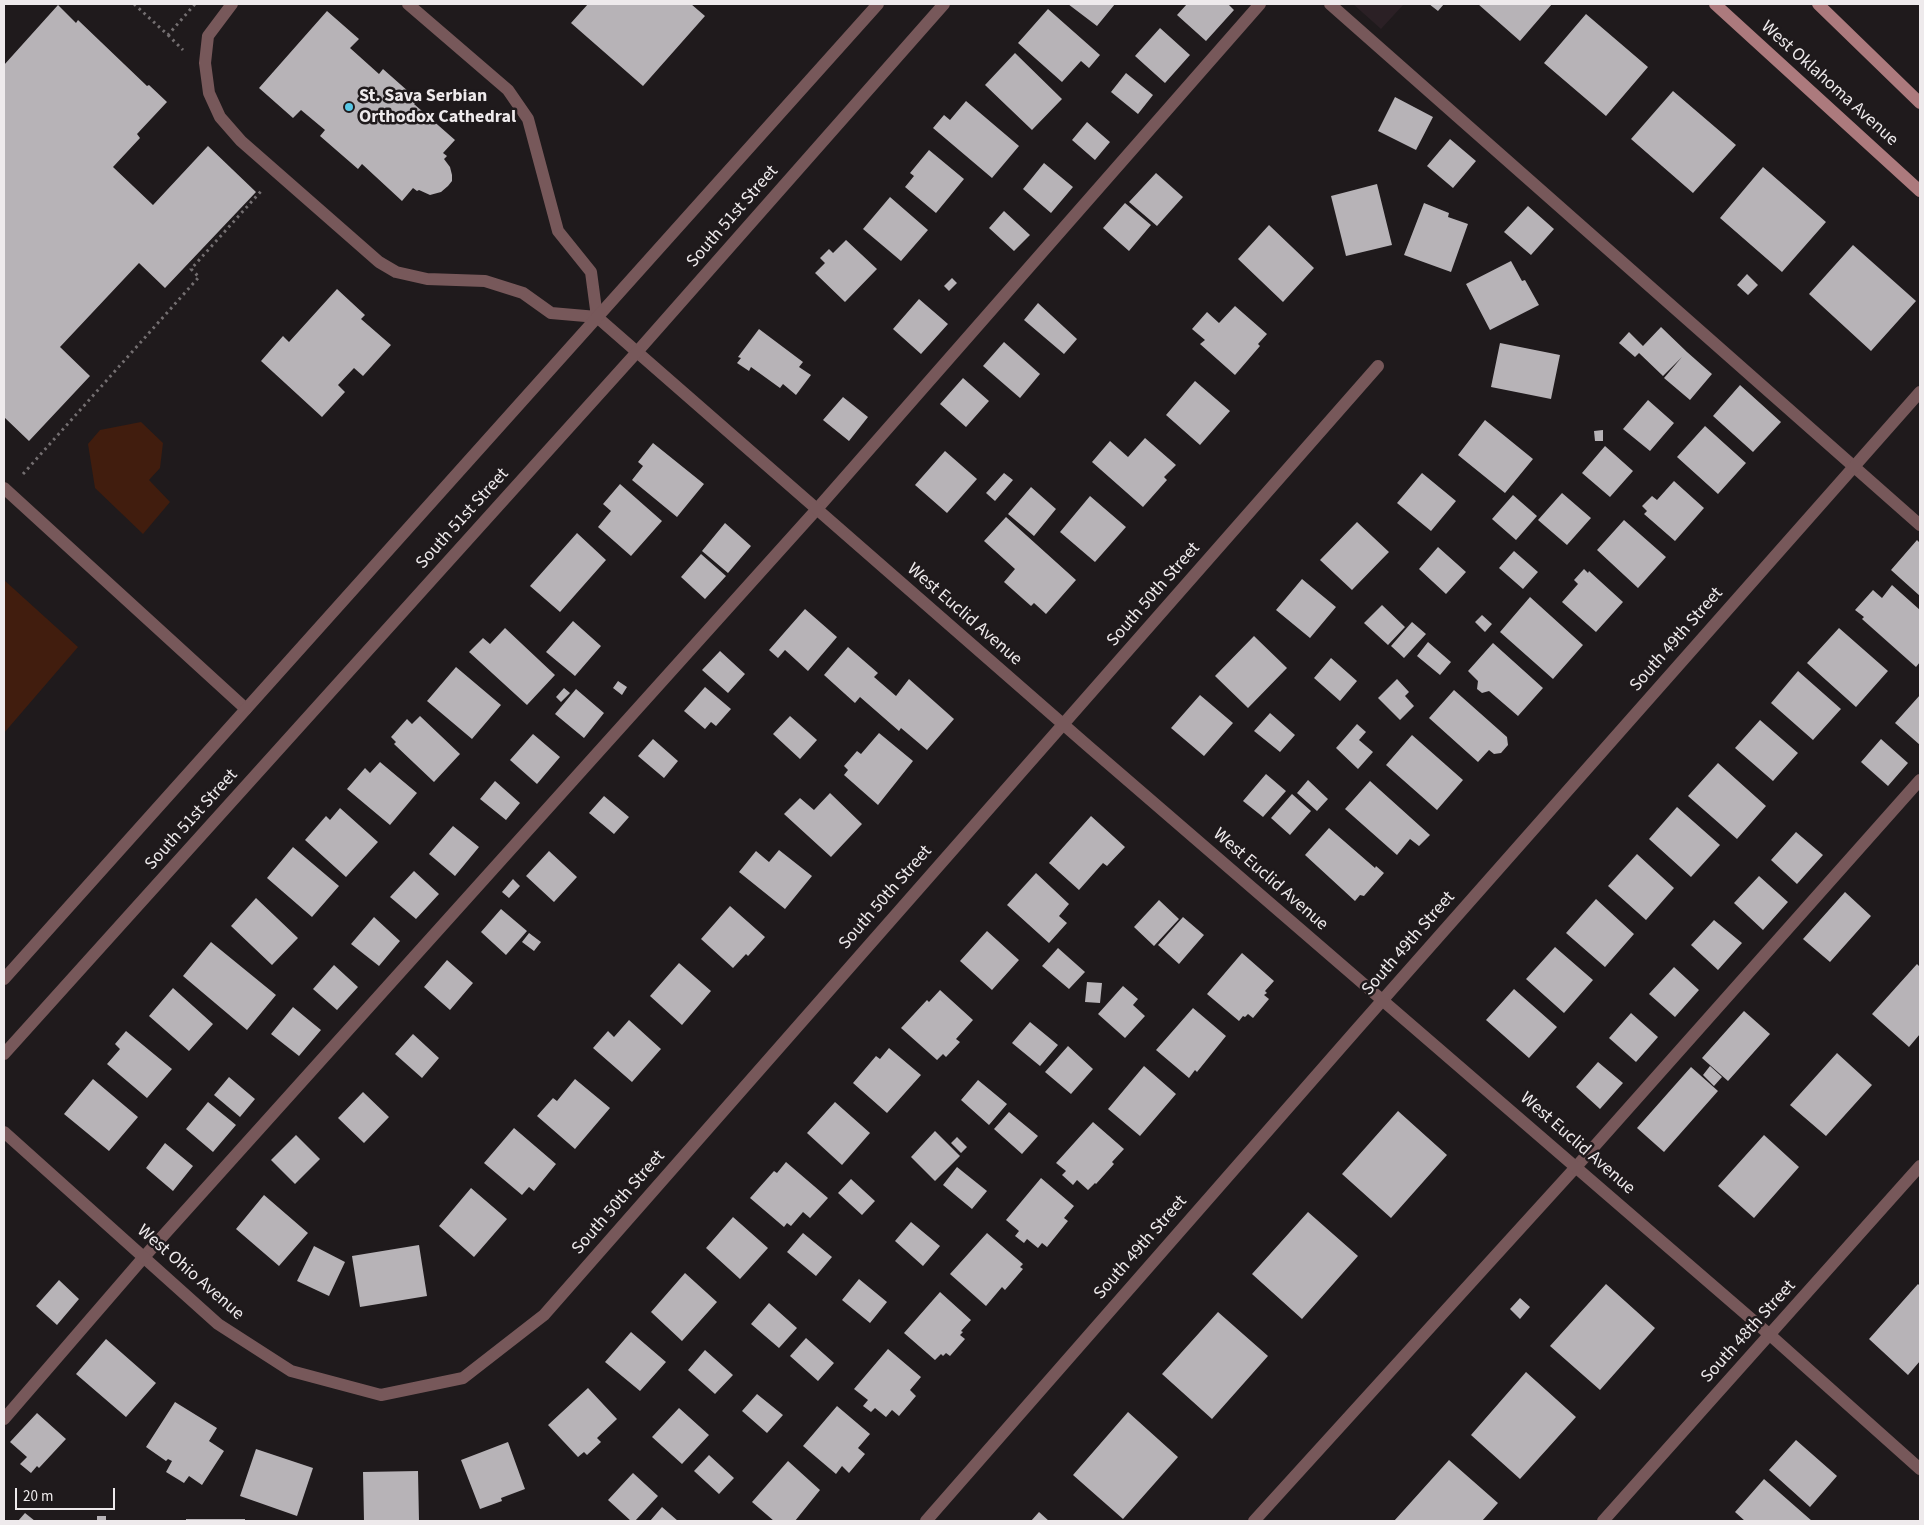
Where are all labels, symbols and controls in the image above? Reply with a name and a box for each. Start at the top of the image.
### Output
street label: West Oklahoma Avenue [1756,17,1902,151]
place label: St. Sava Serbian Orthodox Cathedral [359,86,516,128]
marker: St. Sava Serbian Orthodox Cathedral [343,101,355,113]
street label: South 51st Street [683,161,783,273]
street label: South 51st Street [412,464,514,574]
street label: South 50th Street [1103,538,1205,652]
street label: West Euclid Avenue [902,559,1026,671]
street label: South 49th Street [1626,583,1728,697]
street label: South 51st Street [141,765,243,875]
street label: West Euclid Avenue [1208,824,1332,936]
street label: South 50th Street [835,841,937,955]
street label: South 49th Street [1358,887,1460,1001]
street label: West Euclid Avenue [1515,1088,1639,1200]
street label: South 50th Street [568,1146,670,1260]
street label: South 49th Street [1090,1191,1192,1305]
street label: West Ohio Avenue [132,1221,248,1325]
street label: South 48th Street [1697,1276,1801,1388]
scale bar [18,1478,118,1510]
text: 20 m [23,1486,53,1507]

